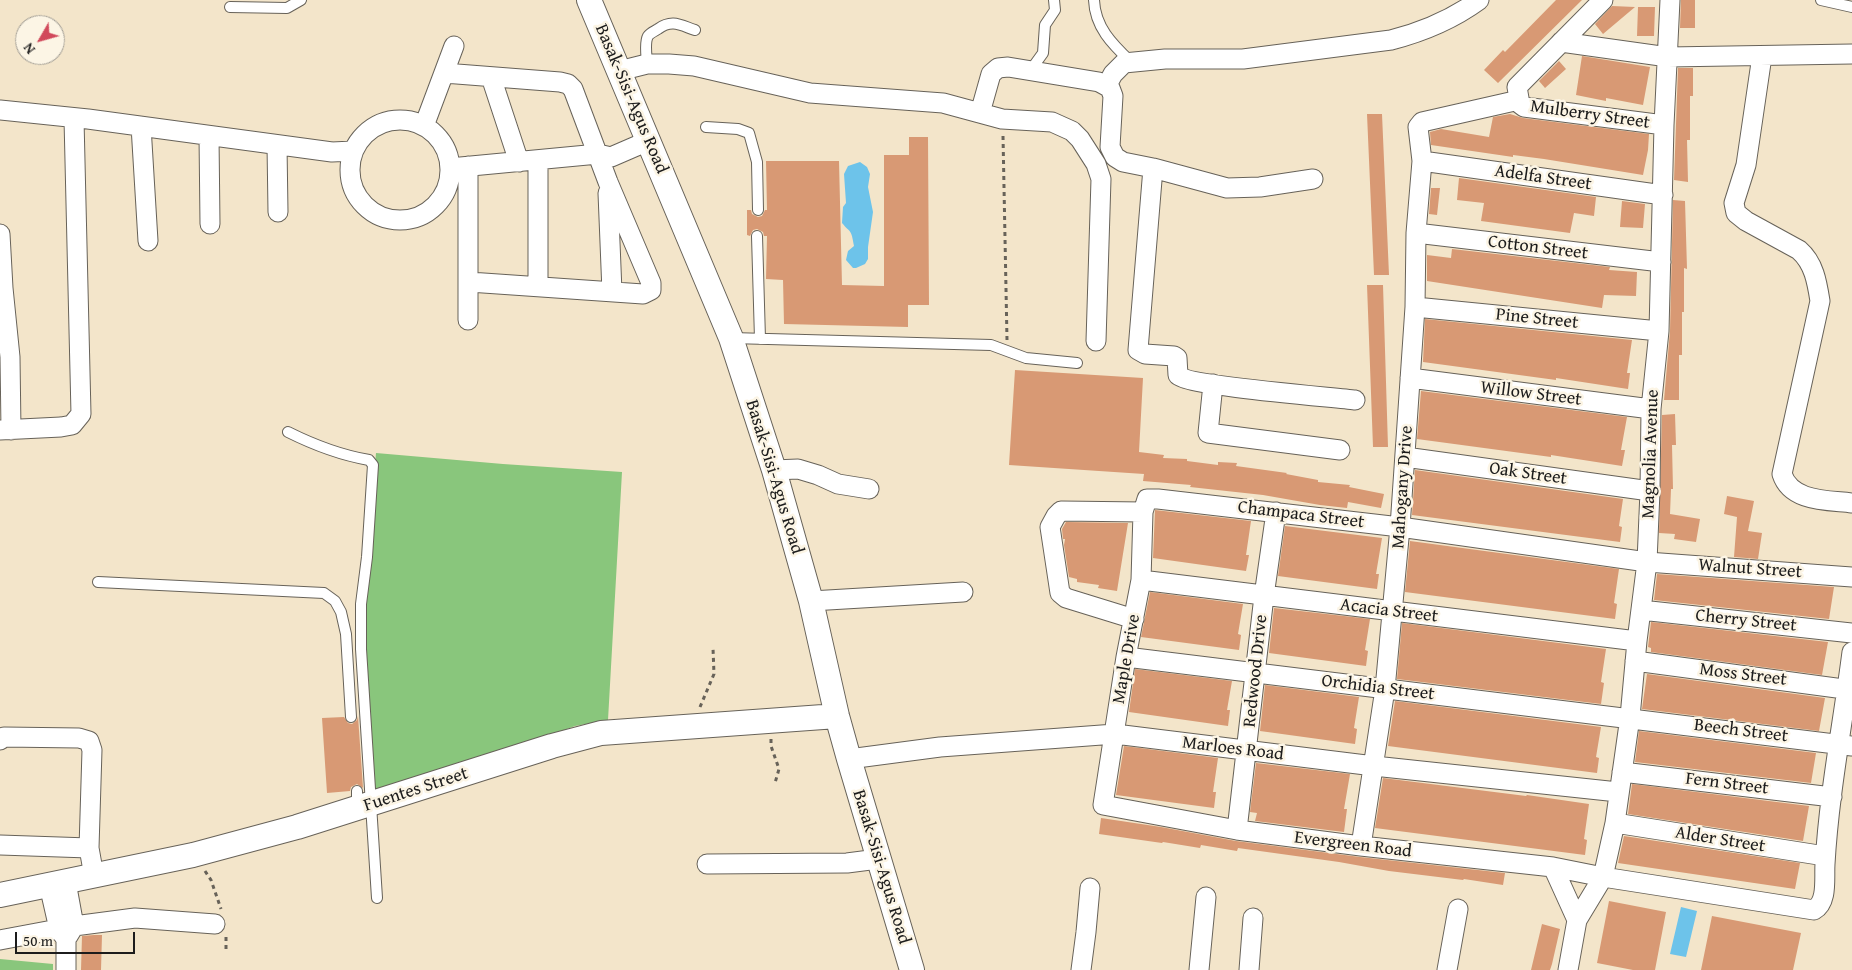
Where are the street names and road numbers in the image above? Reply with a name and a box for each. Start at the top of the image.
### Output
street label: Basak-Sisi-Agus Road [590,21,672,177]
street label: Mulberry Street [1529,96,1651,134]
street label: Adelfa Street [1493,160,1593,196]
street label: Cotton Street [1487,231,1589,265]
street label: Pine Street [1495,304,1579,334]
street label: Willow Street [1479,377,1583,411]
street label: Magnolia Avenue [1638,389,1664,519]
street label: Basak-Sisi-Agus Road [740,397,808,557]
street label: Mahogany Drive [1388,425,1418,549]
street label: Oak Street [1488,458,1568,490]
street label: Champaca Street [1237,497,1365,533]
street label: Walnut Street [1697,555,1803,583]
street label: Acacia Street [1339,594,1439,628]
street label: Cherry Street [1694,605,1798,637]
street label: Maple Drive [1108,612,1146,706]
street label: Redwood Drive [1239,614,1273,728]
street label: Moss Street [1698,659,1788,691]
street label: Orchidia Street [1320,670,1436,706]
street label: Beech Street [1693,715,1789,747]
street label: Marloes Road [1181,732,1285,766]
street label: Fuentes Street [361,763,471,817]
street label: Fern Street [1684,768,1770,800]
street label: Basak-Sisi-Agus Road [847,787,915,947]
street label: Alder Street [1673,822,1767,858]
street label: Evergreen Road [1293,827,1413,863]

